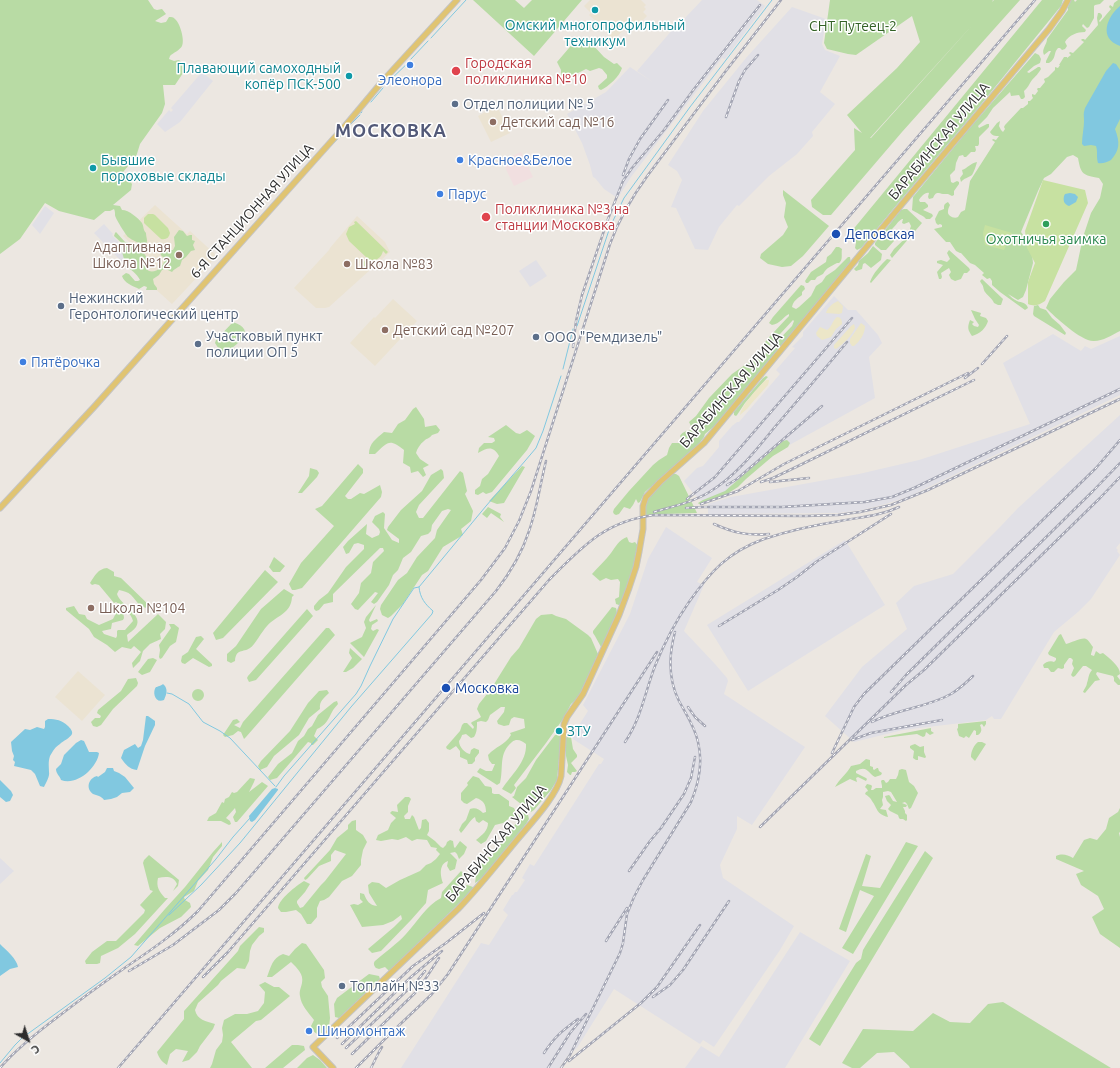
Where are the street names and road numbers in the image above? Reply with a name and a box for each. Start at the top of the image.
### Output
street label: БАРАБИНСКАЯ УЛИЦА [885,79,993,203]
street label: 6-Я СТАНЦИОННАЯ УЛИЦА [187,140,317,282]
street label: БАРАБИНСКАЯ УЛИЦА [676,329,786,451]
street label: БАРАБИНСКАЯ УЛИЦА [442,781,550,905]

